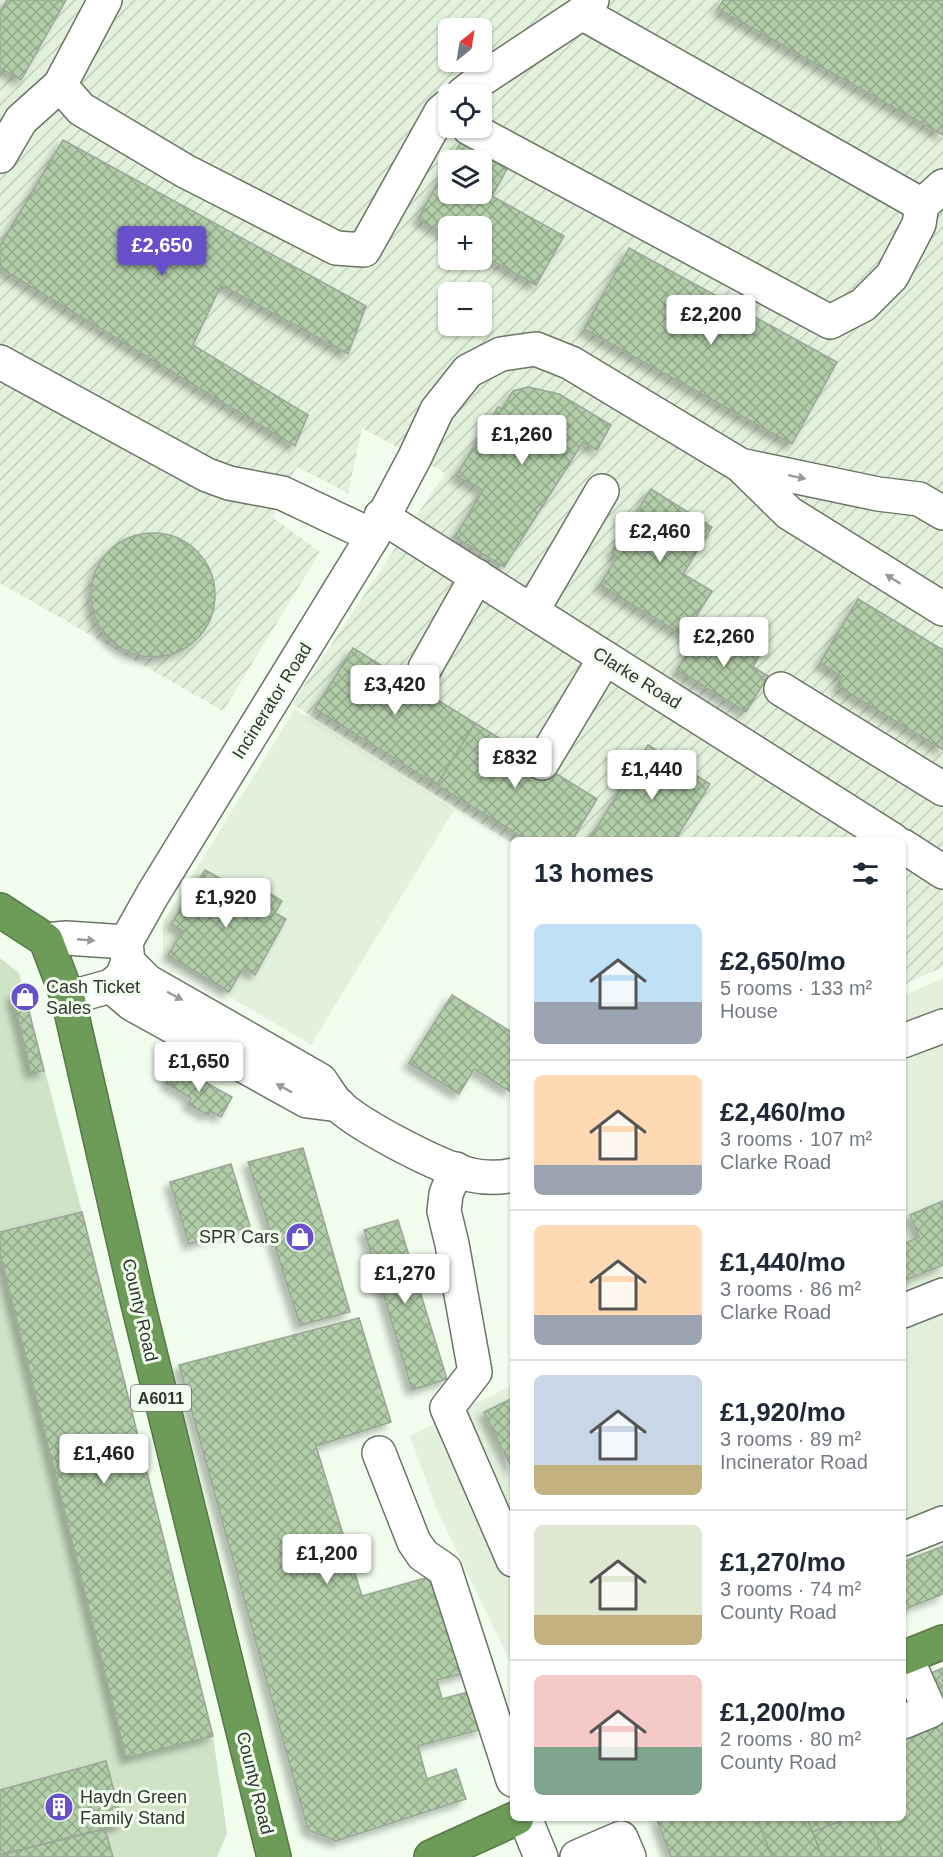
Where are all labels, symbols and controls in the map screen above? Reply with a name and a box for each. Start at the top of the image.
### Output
north arrow [438,18,492,72]
map controls [438,18,492,336]
button: locate [438,84,492,138]
button: layers [438,150,492,204]
button: + [438,216,492,270]
pin: £2,650 [113,226,211,277]
text: £2,650 [131,234,193,256]
button: − [438,282,492,336]
pin: £2,200 [662,295,760,346]
text: £2,200 [680,303,742,325]
pin: £1,260 [473,415,571,466]
text: £1,260 [491,423,553,445]
one-way arrow [788,473,807,483]
pin: £2,460 [611,512,709,563]
text: £2,460 [629,520,691,542]
one-way arrow [885,574,901,585]
pin: £2,260 [675,617,773,668]
text: £2,260 [693,625,755,647]
street label: Incinerator Road [228,639,316,763]
street label: Clarke Road [589,643,685,713]
pin: £3,420 [346,665,444,716]
text: £3,420 [364,673,426,695]
pin: £832 [479,738,551,789]
text: £832 [493,746,537,768]
pin: £1,440 [603,750,701,801]
text: £1,440 [621,758,683,780]
icon: filters [849,857,882,890]
text: 13 homes [534,858,654,888]
pin: £1,920 [177,878,275,929]
text: £1,920 [195,886,257,908]
one-way arrow [76,935,95,945]
text: £2,650/mo [720,946,846,976]
icon: home [582,948,654,1020]
place label: Cash Ticket Sales [46,977,140,1018]
text: 5 rooms · 133 m² [720,977,872,999]
shop icon: Cash Ticket Sales [9,981,41,1013]
one-way arrow [166,991,183,1001]
text: House [720,1000,778,1022]
pin: £1,650 [150,1042,248,1093]
text: £1,650 [168,1050,230,1072]
one-way arrow [275,1083,292,1093]
text: £2,460/mo [720,1097,846,1127]
icon: home [582,1099,654,1171]
text: 3 rooms · 107 m² [720,1128,872,1150]
text: Clarke Road [720,1151,831,1173]
shop icon: SPR Cars [284,1221,316,1253]
place label: SPR Cars [199,1227,279,1247]
text: £1,440/mo [720,1247,846,1277]
icon: home [582,1249,654,1321]
pin: £1,270 [356,1254,454,1305]
street label: County Road [118,1257,162,1363]
text: £1,270 [374,1262,436,1284]
text: 3 rooms · 86 m² [720,1278,861,1300]
text: Clarke Road [720,1301,831,1323]
road number: A6011 [131,1385,191,1411]
text: £1,920/mo [720,1397,846,1427]
icon: home [582,1399,654,1471]
text: 3 rooms · 89 m² [720,1428,861,1450]
pin: £1,460 [55,1434,153,1485]
text: £1,460 [73,1442,135,1464]
text: Incinerator Road [720,1451,868,1473]
pin: £1,200 [278,1534,376,1585]
text: £1,200 [296,1542,358,1564]
text: £1,270/mo [720,1547,846,1577]
icon: home [582,1549,654,1621]
text: 3 rooms · 74 m² [720,1578,861,1600]
text: County Road [720,1601,837,1623]
text: £1,200/mo [720,1697,846,1727]
icon: home [582,1699,654,1771]
text: 2 rooms · 80 m² [720,1728,861,1750]
street label: County Road [233,1730,277,1836]
text: County Road [720,1751,837,1773]
place label: Haydn Green Family Stand [80,1787,187,1828]
building icon: Haydn Green Family Stand [43,1791,75,1823]

